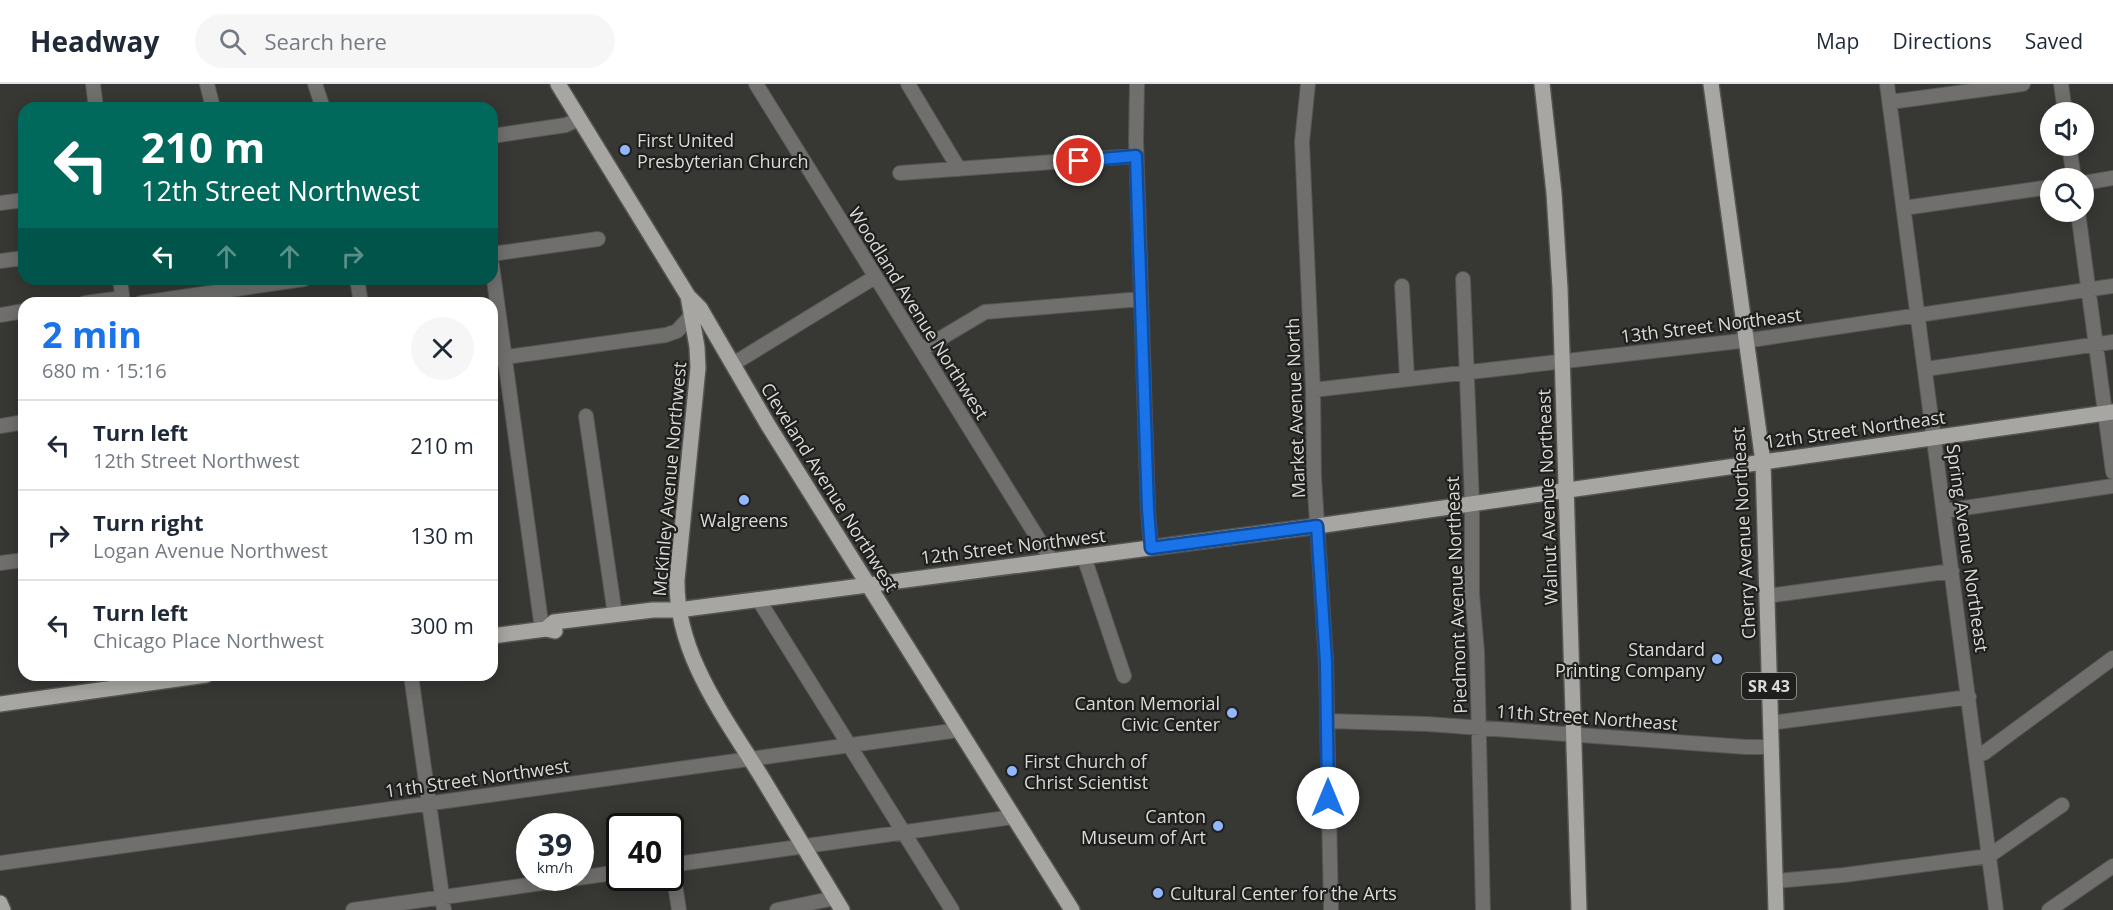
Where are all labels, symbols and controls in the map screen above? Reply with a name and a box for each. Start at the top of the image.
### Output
search box [195,14,615,68]
text: Headway [30,22,159,60]
icon: search [216,25,249,58]
text: Search here [264,26,387,56]
text: Map [1816,27,1859,55]
text: Directions [1892,27,1992,55]
text: Saved [2025,27,2083,55]
map controls [2040,102,2094,222]
button: sound [2040,102,2094,156]
text: 210 m [141,118,265,175]
icon: left [42,126,120,204]
place label: First United Presbyterian Church [637,128,808,173]
pin [1053,135,1104,186]
marker: First United Presbyterian Church [618,143,632,157]
icon: arrive [1062,144,1095,177]
button: search [2040,168,2094,222]
text: 12th Street Northwest [141,172,420,209]
street label: Woodland Avenue Northwest [844,202,994,424]
icon: left [147,240,180,273]
icon: ahead [210,240,243,273]
icon: ahead [273,240,306,273]
icon: right [336,240,369,273]
street label: 13th Street Northeast [1619,302,1803,348]
text: 2 min [42,310,142,359]
button: close [411,317,474,380]
street label: Market Avenue North [1280,317,1310,499]
text: 680 m · 15:16 [42,357,167,384]
street label: McKinley Avenue Northwest [647,361,691,597]
street label: Cleveland Avenue Northwest [756,378,904,596]
street label: Walnut Avenue Northeast [1531,389,1563,605]
street label: 12th Street Northeast [1763,404,1947,454]
text: Turn left [93,417,188,447]
street label: Cherry Avenue Northeast [1725,426,1761,640]
icon: left [42,429,75,462]
text: 210 m [410,430,474,460]
street label: Spring Avenue Northeast [1942,442,1994,654]
text: 12th Street Northwest [93,447,300,474]
street label: Piedmont Avenue Northeast [1440,476,1472,714]
marker: Walgreens [737,493,751,507]
text: Turn right [93,507,204,537]
place label: Walgreens [700,508,788,532]
icon: right [42,519,75,552]
text: 130 m [410,520,474,550]
street label: 12th Street Northwest [919,523,1107,569]
text: Logan Avenue Northwest [93,537,328,564]
text: Turn left [93,597,188,627]
icon: left [42,609,75,642]
text: 300 m [410,610,474,640]
text: Chicago Place Northwest [93,627,324,654]
place label: Standard Printing Company [1555,637,1706,682]
marker: Standard Printing Company [1710,652,1724,666]
road number: SR 43 [1742,673,1796,699]
place label: Canton Memorial Civic Center [1074,691,1221,736]
street label: 11th Street Northeast [1495,699,1679,735]
marker: Canton Memorial Civic Center [1225,706,1239,720]
place label: First Church of Christ Scientist [1024,749,1148,794]
street label: 11th Street Northwest [383,753,571,803]
marker: First Church of Christ Scientist [1005,764,1019,778]
position arrow [1296,766,1360,830]
place label: Canton Museum of Art [1081,804,1206,849]
speed limit sign: 40 [606,813,684,891]
marker: Canton Museum of Art [1211,819,1225,833]
text: 39 [538,824,572,865]
text: km/h [537,857,573,877]
place label: Cultural Center for the Arts [1170,881,1397,905]
marker: Cultural Center for the Arts [1151,886,1165,900]

